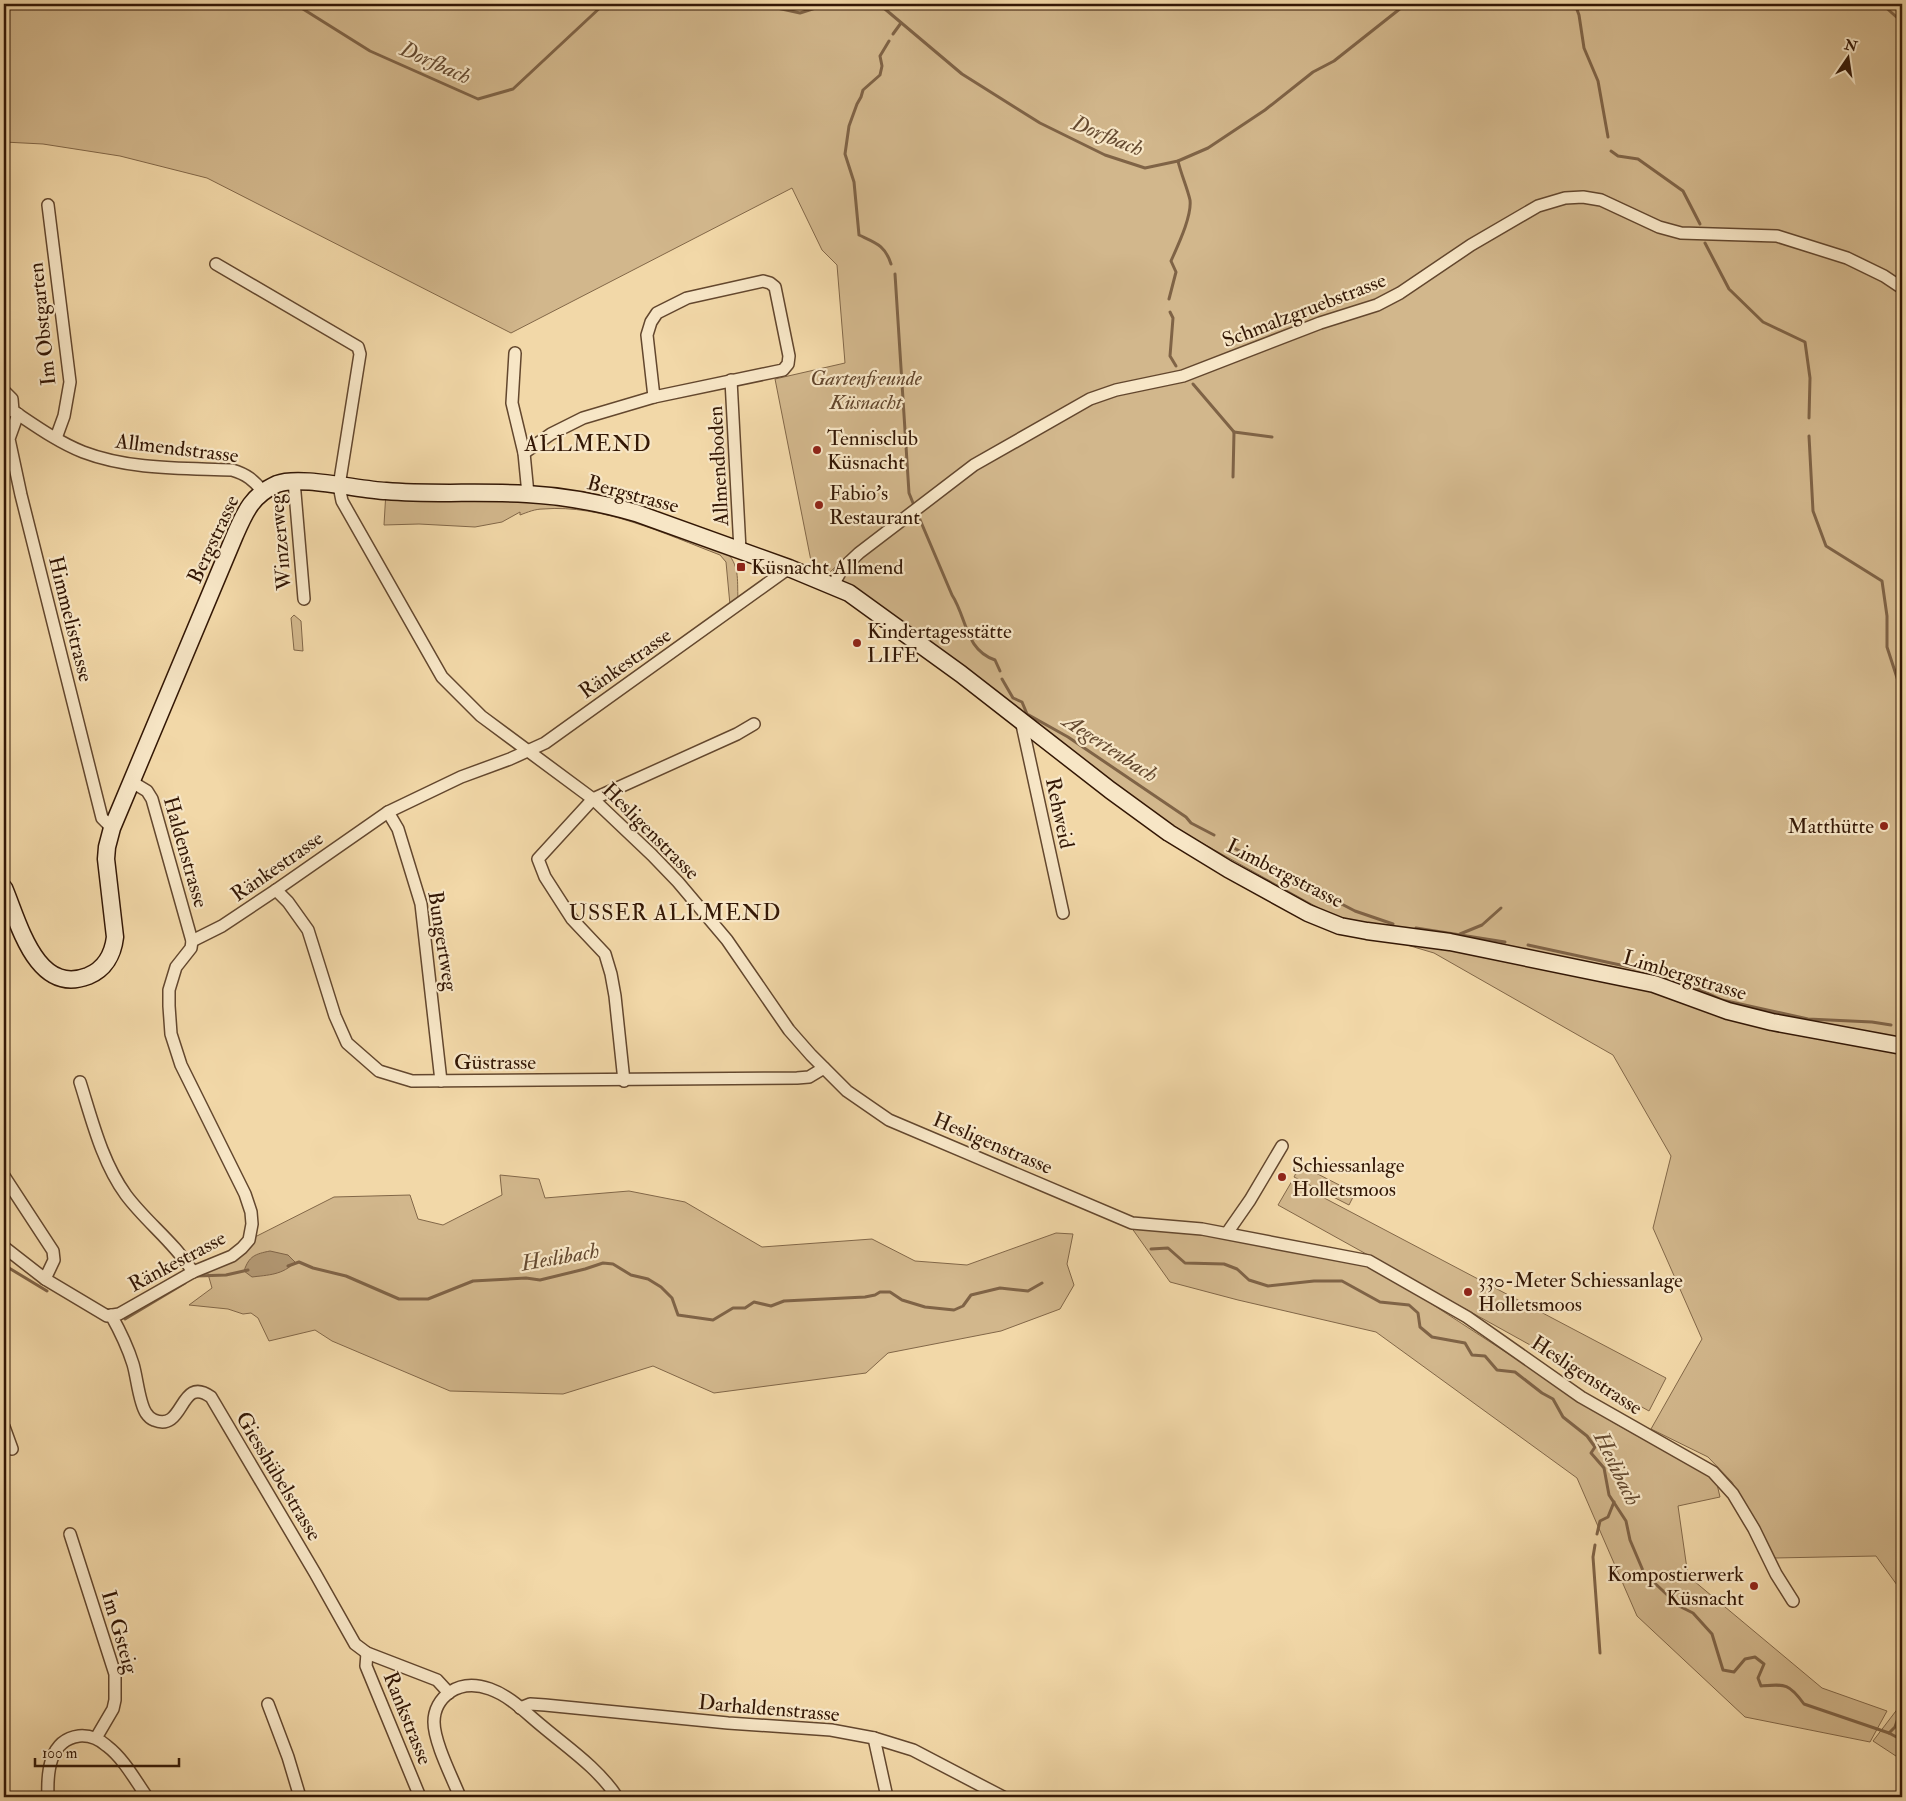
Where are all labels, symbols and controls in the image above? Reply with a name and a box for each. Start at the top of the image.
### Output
north arrow [1824,32,1874,82]
water label: Dorfbach [395,35,476,91]
text: N [1842,36,1859,56]
water label: Dorfbach [1067,109,1148,163]
street label: Im Obstgarten [23,261,62,387]
street label: Schmalzgruebstrasse [1218,267,1390,354]
park label: Gartenfreunde Küsnacht [810,365,923,416]
street label: Allmendboden [702,405,735,528]
place label: Tennisclub Küsnacht [827,425,918,476]
street label: Allmendstrasse [113,427,240,469]
district label: ALLMEND [523,430,652,458]
marker: Tennisclub Küsnacht [811,444,823,456]
street label: Bergstrasse [584,469,682,520]
place label: Fabio's Restaurant [829,480,920,531]
street label: Bergstrasse [181,491,246,588]
street label: Winzerweg [263,492,298,592]
marker: Fabio's Restaurant [813,499,825,511]
street label: Himmelistrasse [42,553,99,685]
place label: Küsnacht Allmend [751,554,904,581]
marker: Küsnacht Allmend [735,561,747,573]
place label: Kindertagesstätte LIFE [867,618,1012,669]
street label: Ränkestrasse [574,622,677,705]
marker: Kindertagesstätte LIFE [851,637,863,649]
water label: Aegertenbach [1056,706,1163,789]
street label: Rehweid [1039,775,1080,852]
street label: Hesligenstrasse [596,777,705,886]
street label: Haldenstrasse [157,793,214,911]
place label: Matthütte [1788,813,1874,840]
marker: Matthütte [1878,820,1890,832]
street label: Ränkestrasse [226,825,329,908]
street label: Limbergstrasse [1222,832,1348,915]
street label: Bungertweg [421,889,464,994]
district label: USSER ALLMEND [569,899,781,927]
street label: Limbergstrasse [1620,944,1750,1007]
street label: Güstrasse [454,1049,536,1076]
street label: Hesligenstrasse [929,1106,1057,1181]
place label: Schiessanlage Holletsmoos [1292,1152,1405,1203]
marker: Schiessanlage Holletsmoos [1276,1171,1288,1183]
street label: Ränkestrasse [124,1224,231,1298]
water label: Heslibach [518,1236,602,1278]
place label: 330-Meter Schiessanlage Holletsmoos [1478,1267,1683,1318]
marker: 330-Meter Schiessanlage Holletsmoos [1462,1286,1474,1298]
street label: Hesligenstrasse [1526,1329,1648,1422]
street label: Giesshübelstrasse [229,1407,328,1546]
water label: Heslibach [1587,1426,1647,1510]
place label: Kompostierwerk Küsnacht [1607,1561,1744,1612]
marker: Kompostierwerk Küsnacht [1748,1580,1760,1592]
street label: Im Gsteig [95,1587,144,1678]
street label: Rankstrasse [377,1668,438,1769]
street label: Darhaldenstrasse [697,1689,841,1728]
scale bar [35,1736,179,1768]
text: 100 m [42,1744,78,1763]

